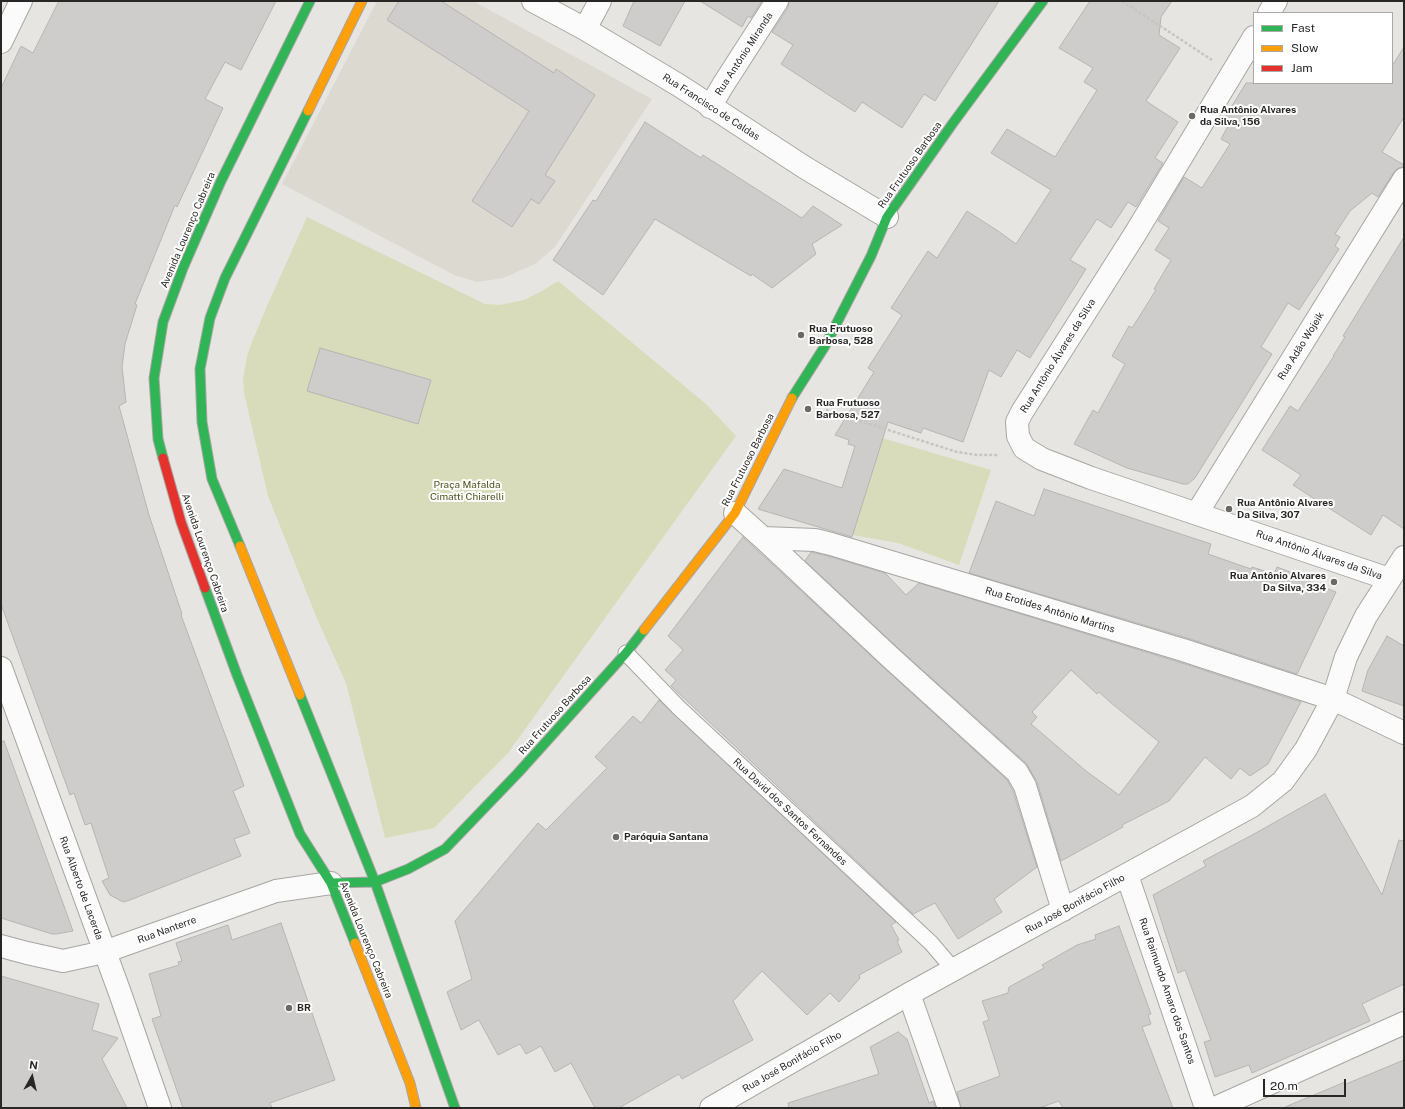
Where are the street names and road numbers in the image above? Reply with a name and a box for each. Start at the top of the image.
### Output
street label: Rua Antônio Miranda [713,10,775,98]
street label: Rua Francisco de Caldas [660,71,762,143]
street label: Rua Frutuoso Barbosa [876,119,944,211]
street label: Avenida Lourenço Cabreira [158,170,218,290]
street label: Rua Antônio Álvares da Silva [1018,297,1098,415]
street label: Rua Adão Wojeik [1275,310,1327,382]
street label: Rua Frutuoso Barbosa [719,411,777,509]
street label: Avenida Lourenço Cabreira [179,492,231,614]
street label: Rua Antônio Álvares da Silva [1254,528,1384,582]
street label: Rua Erotides Antônio Martins [984,585,1116,635]
street label: Rua Frutuoso Barbosa [516,673,594,757]
street label: Rua David dos Santos Fernandes [731,756,849,868]
street label: Rua Alberto de Lacerda [57,835,105,941]
street label: Rua José Bonifácio Filho [1023,872,1127,936]
street label: Avenida Lourenço Cabreira [337,880,395,1000]
street label: Rua Nanterre [136,914,198,946]
street label: Rua Raimundo Amaro dos Santos [1136,916,1198,1066]
street label: Rua José Bonifácio Filho [740,1029,844,1095]

